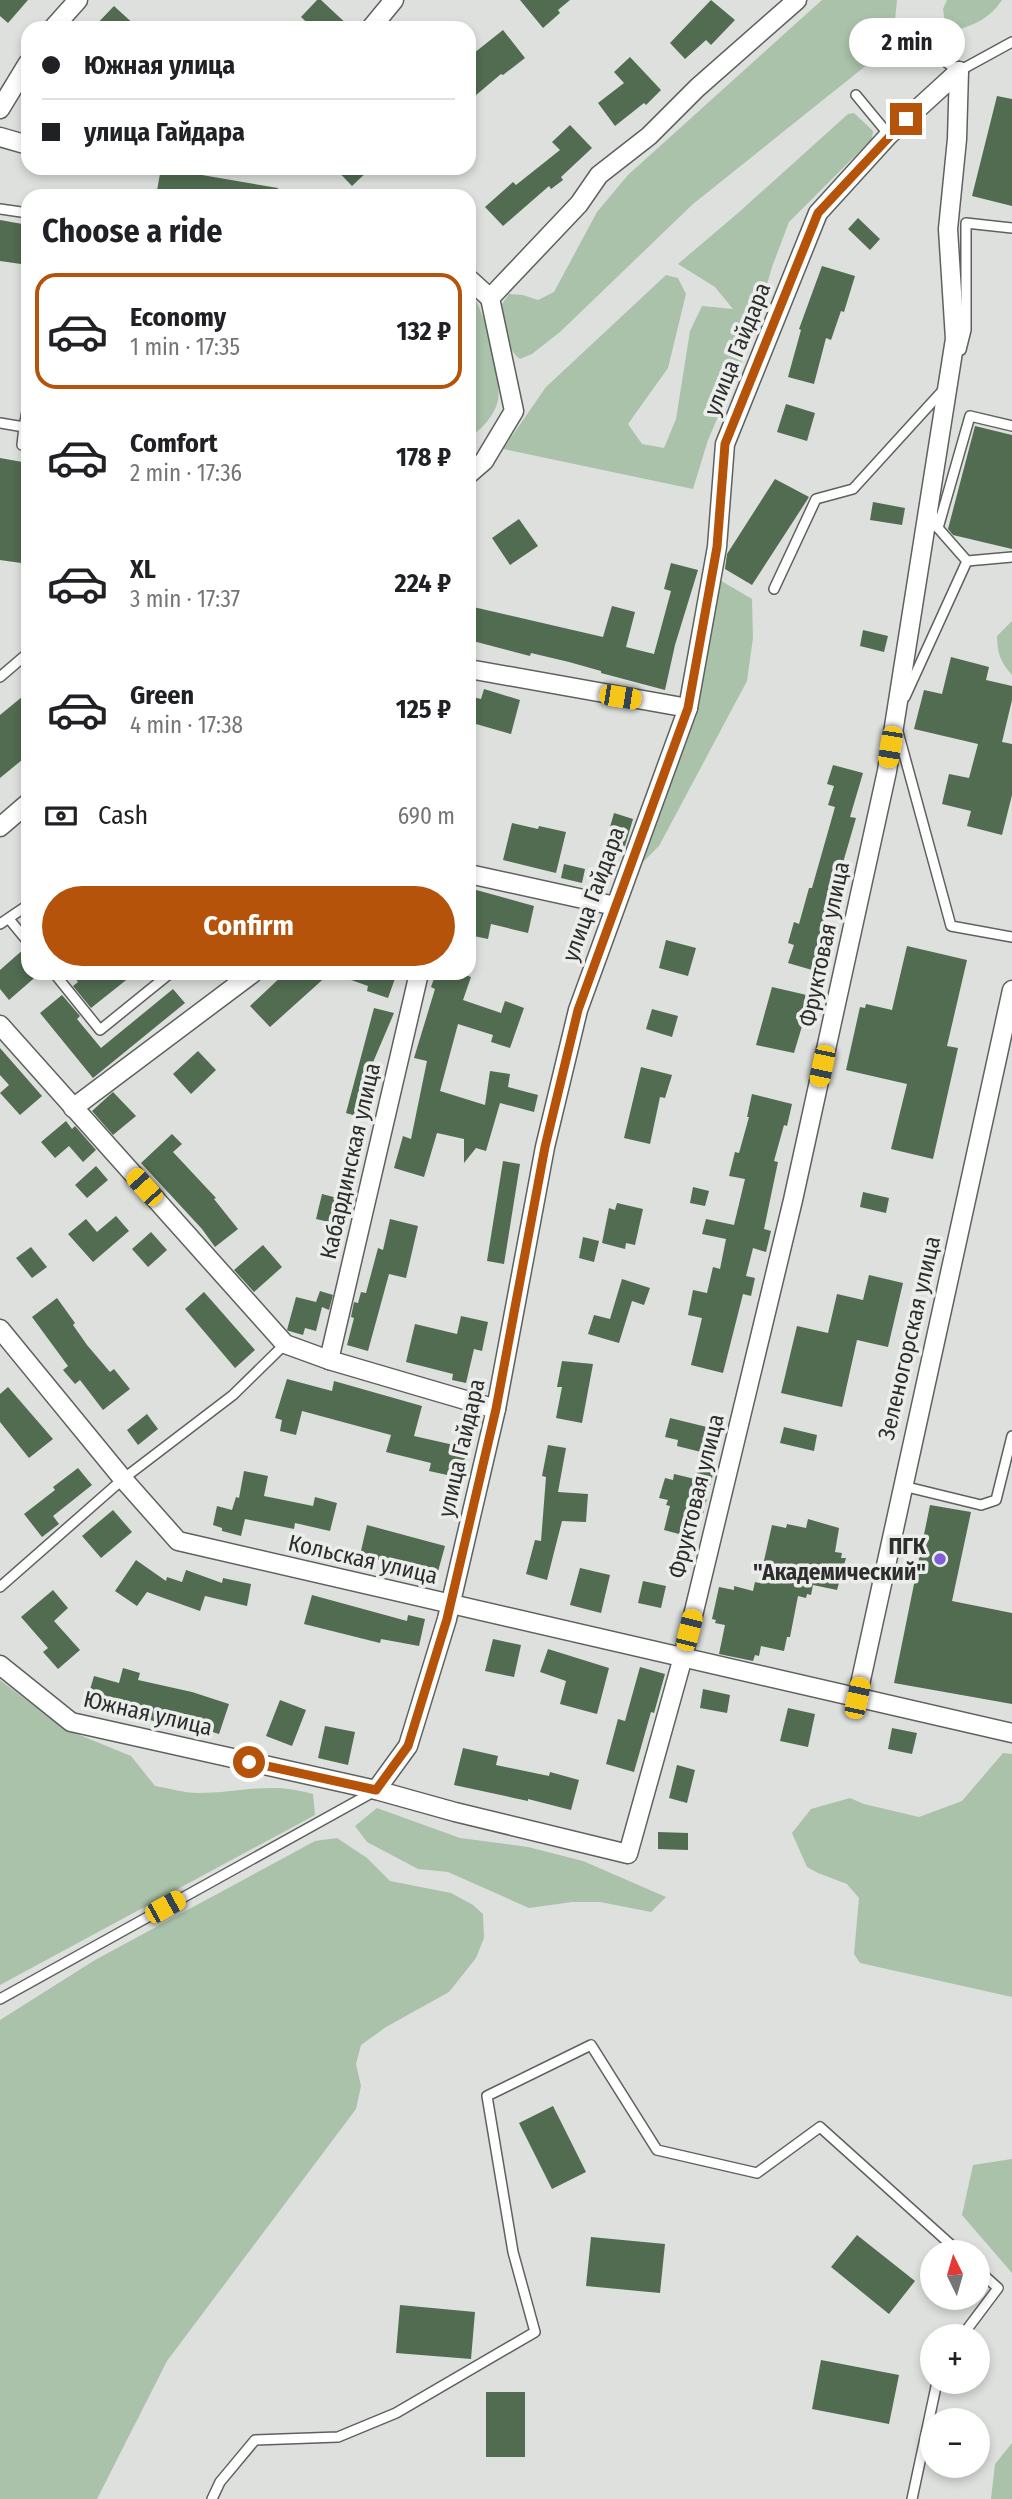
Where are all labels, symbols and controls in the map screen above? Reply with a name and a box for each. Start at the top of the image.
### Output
callout: 2 min [848,18,964,66]
text: 2 min [882,28,933,56]
text: Южная улица [84,50,235,81]
route end [890,103,922,135]
text: улица Гайдара [84,117,245,148]
text: Choose a ride [42,212,223,250]
street label: улица Гайдара [698,278,776,420]
icon: car [46,300,109,363]
text: Economy [130,302,226,333]
text: 132 ₽ [396,316,451,347]
text: 1 min · 17:35 [130,333,240,361]
icon: car [46,426,109,489]
text: Comfort [130,428,218,459]
text: 178 ₽ [396,442,451,473]
text: 2 min · 17:36 [130,459,242,487]
icon: car [46,552,109,615]
text: XL [130,554,156,585]
text: 224 ₽ [395,568,451,599]
text: 3 min · 17:37 [130,585,240,613]
icon: car [46,678,109,741]
text: Green [130,680,194,711]
car [598,683,643,711]
text: 125 ₽ [396,694,451,725]
text: 4 min · 17:38 [130,711,243,739]
car [877,725,904,769]
icon: cash [42,797,80,835]
text: Cash [98,800,148,831]
text: 690 m [398,802,455,830]
street label: улица Гайдара [556,823,630,965]
street label: Фруктовая улица [793,859,855,1029]
button: Confirm [42,886,455,966]
car [808,1043,837,1089]
street label: Кабардинская улица [314,1060,386,1262]
car [123,1164,166,1210]
street label: Зеленогорская улица [872,1233,946,1443]
street label: улица Гайдара [431,1376,491,1520]
street label: Фруктовая улица [662,1411,730,1581]
street label: Кольская улица [286,1528,440,1590]
place label: ПГК "Академический" [753,1532,927,1586]
marker: ПГК "Академический" [932,1551,948,1567]
car [674,1607,705,1653]
car [843,1675,872,1721]
street label: Южная улица [81,1685,215,1741]
route start [233,1746,265,1778]
car [142,1888,189,1926]
north arrow [920,2240,990,2310]
map controls [920,2240,990,2478]
button: + [920,2324,990,2394]
button: − [920,2408,990,2478]

